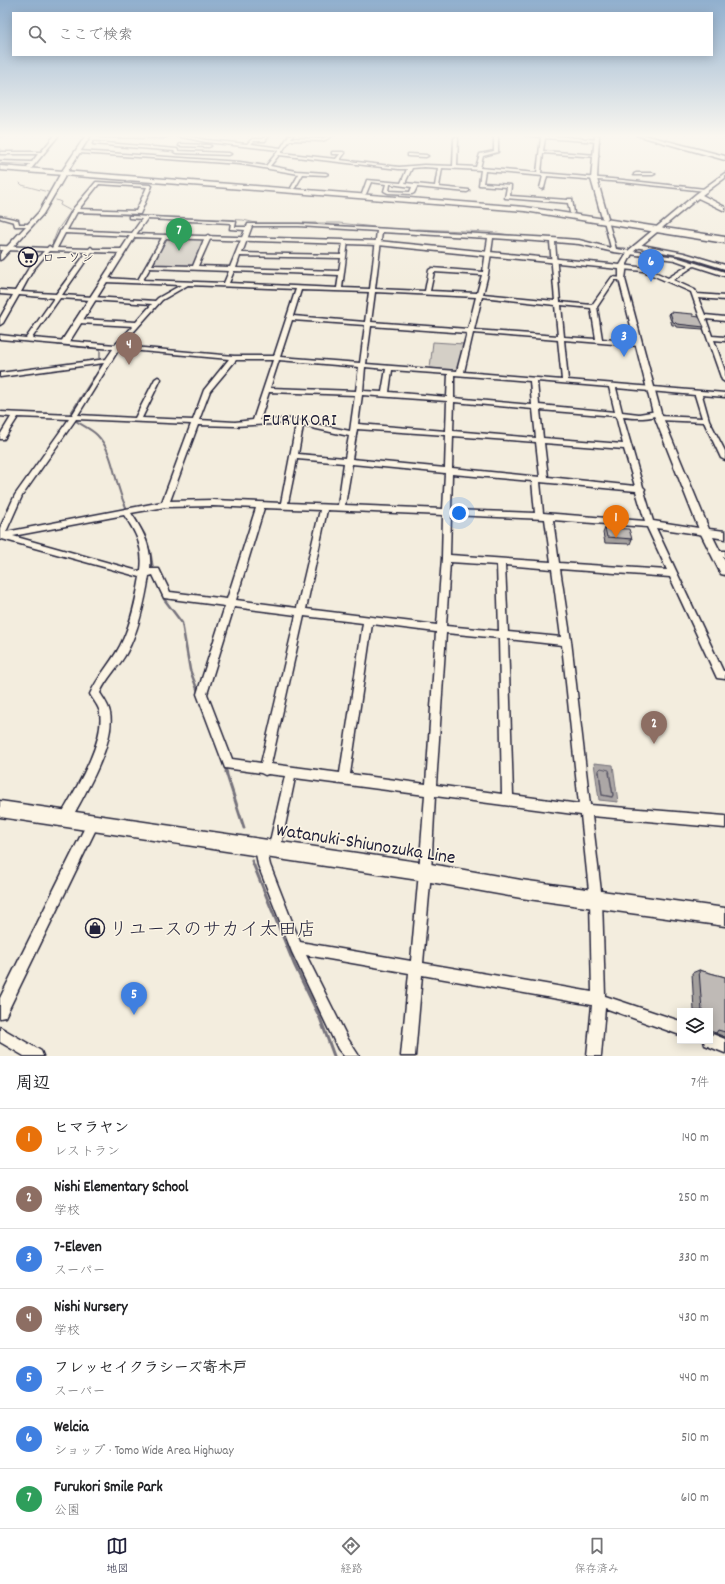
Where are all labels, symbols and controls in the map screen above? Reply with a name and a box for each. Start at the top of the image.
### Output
search box [12,12,713,56]
icon: search [26,23,48,45]
text: ここで検索 [58,25,133,47]
pin: 7 [166,218,192,251]
supermarket icon: ローソン [17,246,39,268]
pin: 6 [638,249,664,282]
place label: ローソン [42,250,94,269]
pin: 3 [611,324,637,357]
pin: 4 [116,332,142,365]
district label: FURUKORI [262,409,338,434]
your location [449,503,469,523]
pin: 1 [603,505,629,538]
pin: 2 [641,711,667,744]
street label: Watanuki-Shiunozuka Line [274,818,457,873]
shop icon: リユースのサカイ太田店 [84,917,106,939]
place label: リユースのサカイ太田店 [109,918,316,945]
pin: 5 [121,982,147,1015]
map controls [677,1008,713,1044]
button: layers [677,1008,713,1044]
text: 周辺 [16,1073,50,1097]
text: 7件 [691,1074,709,1093]
text: ヒマラヤン [54,1118,129,1140]
text: 1 [28,1129,30,1148]
text: 140 m [682,1129,709,1148]
text: レストラン [54,1143,120,1162]
text: Nishi Elementary School [54,1177,188,1199]
text: 2 [26,1189,32,1208]
text: 250 m [678,1189,709,1208]
text: 学校 [54,1202,80,1221]
text: 7-Eleven [54,1237,102,1259]
text: 3 [26,1249,32,1268]
text: 330 m [678,1249,709,1268]
text: スーパー [54,1262,105,1281]
text: Nishi Nursery [54,1297,128,1319]
text: 4 [26,1309,32,1328]
text: 430 m [679,1309,709,1328]
text: 学校 [54,1322,80,1341]
text: フレッセイクラシーズ寄木戸 [54,1358,248,1380]
text: 5 [26,1369,32,1388]
text: 440 m [679,1369,709,1388]
text: スーパー [54,1383,105,1402]
text: Welcia [54,1417,89,1439]
text: 6 [26,1429,32,1448]
text: 510 m [681,1429,709,1448]
text: ショップ · Tomo Wide Area Highway [54,1442,234,1461]
text: Furukori Smile Park [54,1477,163,1499]
text: 7 [27,1489,31,1508]
text: 610 m [681,1489,709,1508]
text: 公園 [54,1502,80,1521]
tab: 地図 [106,1535,128,1578]
tab: 経路 [340,1535,362,1578]
tab: 保存済み [575,1535,619,1578]

